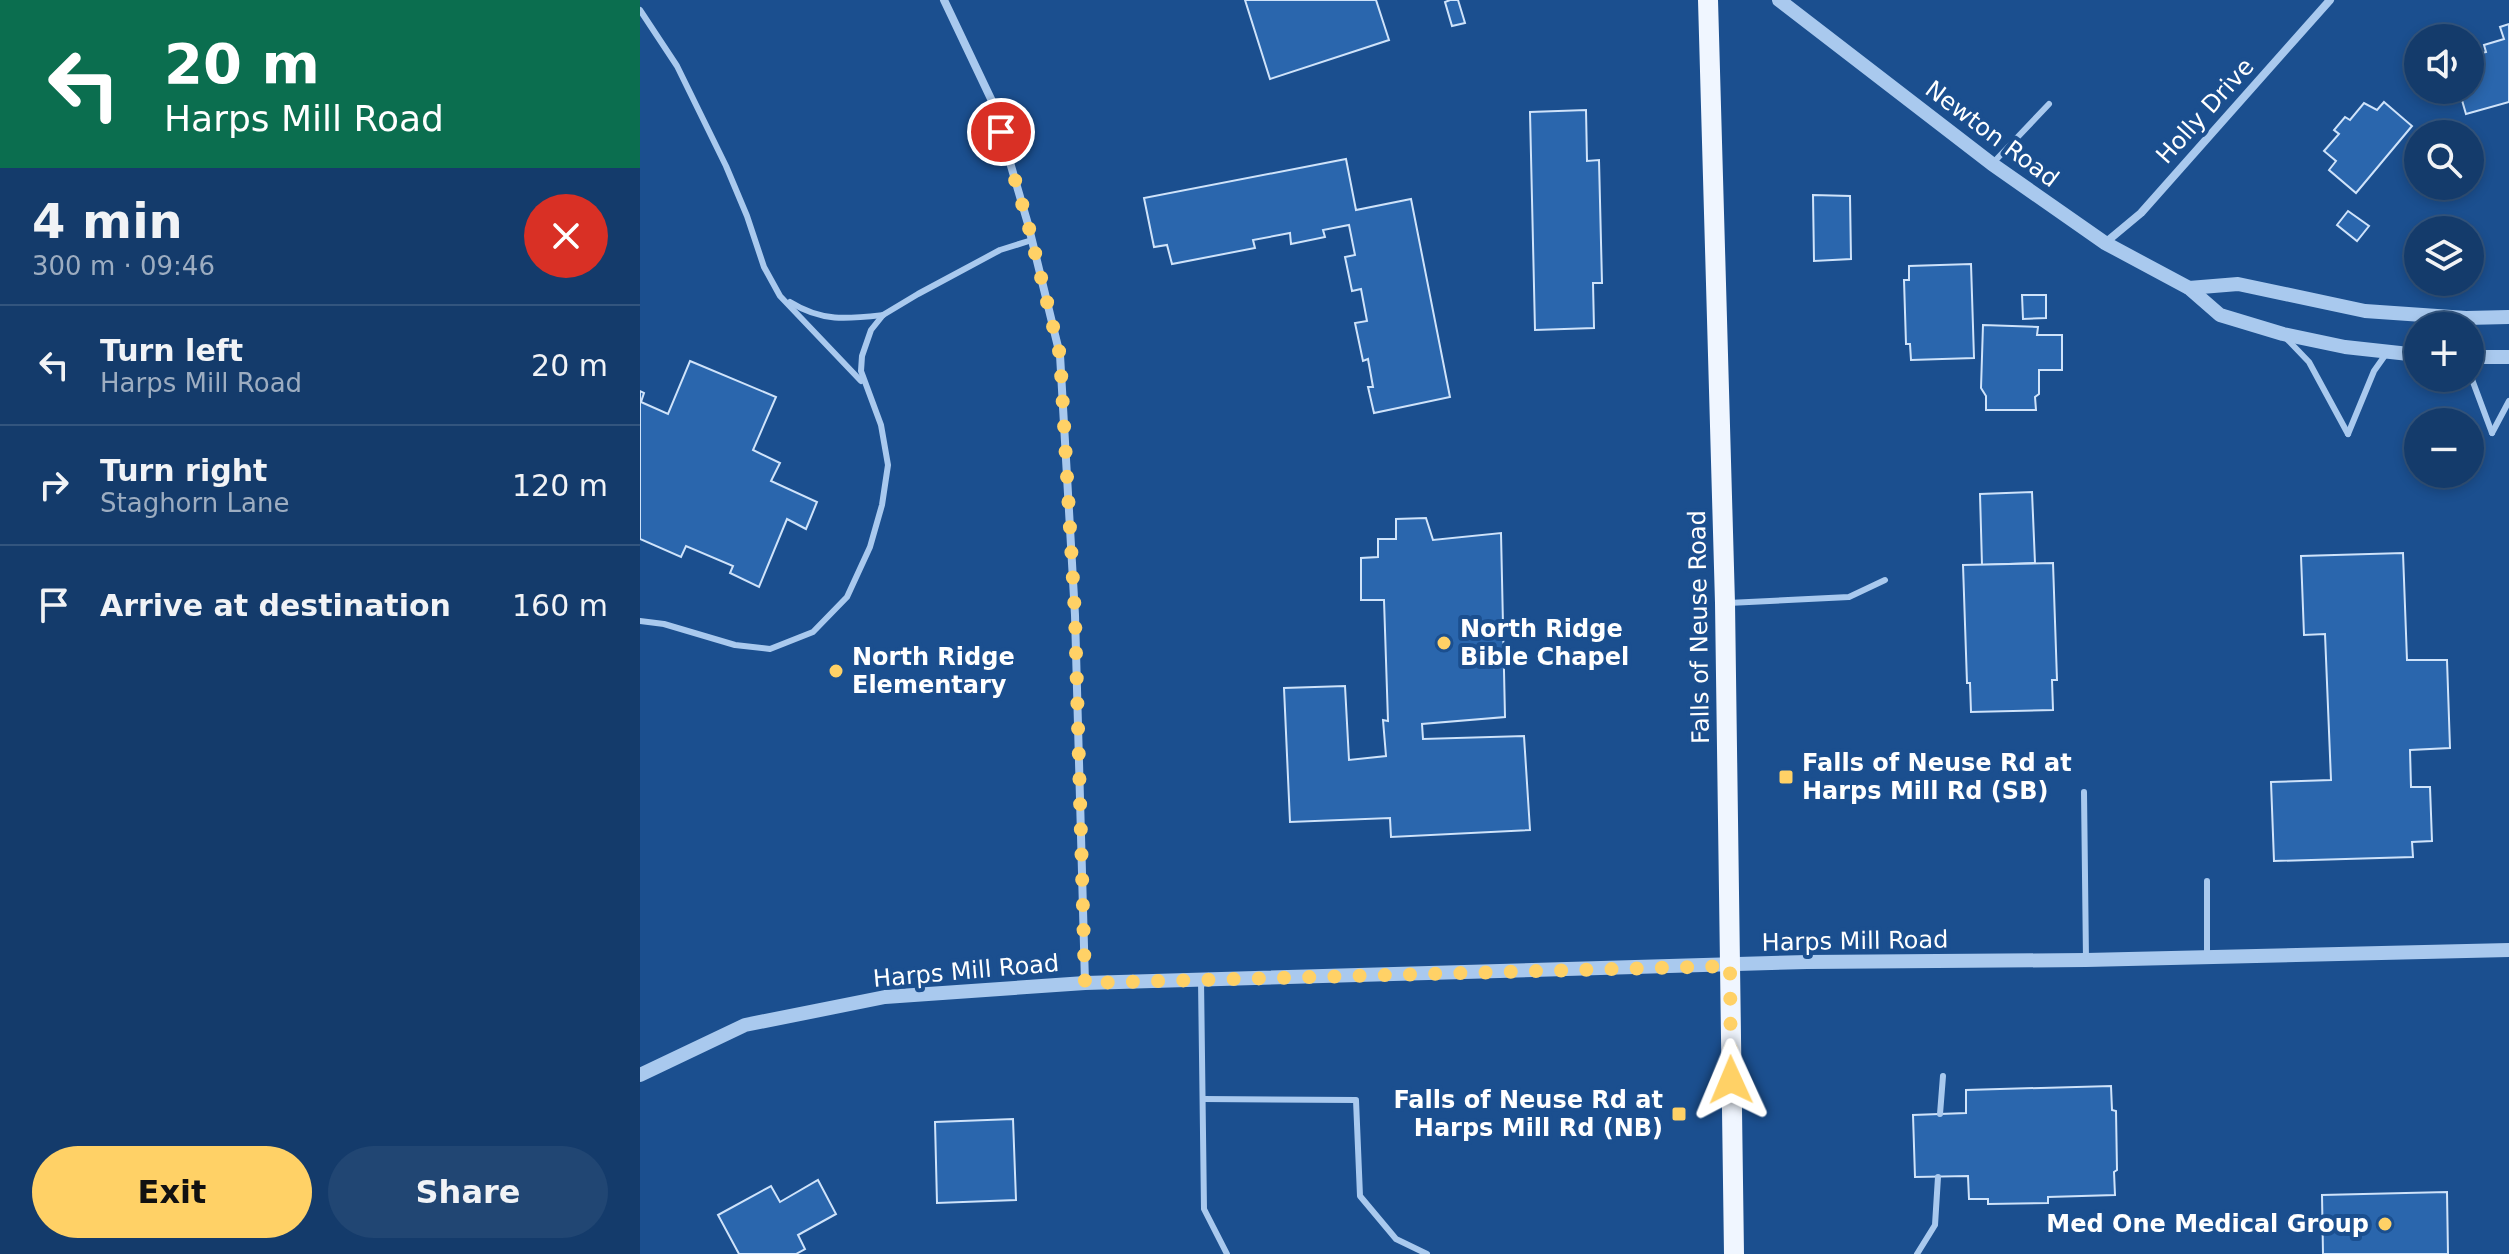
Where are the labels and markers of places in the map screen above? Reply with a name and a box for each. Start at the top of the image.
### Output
pin [967,98,1035,166]
place label: North Ridge Bible Chapel [1460,615,1629,671]
marker: North Ridge Bible Chapel [1435,634,1453,652]
place label: North Ridge Elementary [852,643,1015,699]
marker: North Ridge Elementary [827,662,845,680]
place label: Falls of Neuse Rd at Harps Mill Rd (SB) [1802,749,2072,805]
marker: Falls of Neuse Rd at Harps Mill Rd (SB) [1777,768,1795,786]
place label: Falls of Neuse Rd at Harps Mill Rd (NB) [1393,1086,1663,1142]
marker: Falls of Neuse Rd at Harps Mill Rd (NB) [1670,1105,1688,1123]
place label: Med One Medical Group [2046,1210,2369,1238]
marker: Med One Medical Group [2376,1215,2394,1233]

